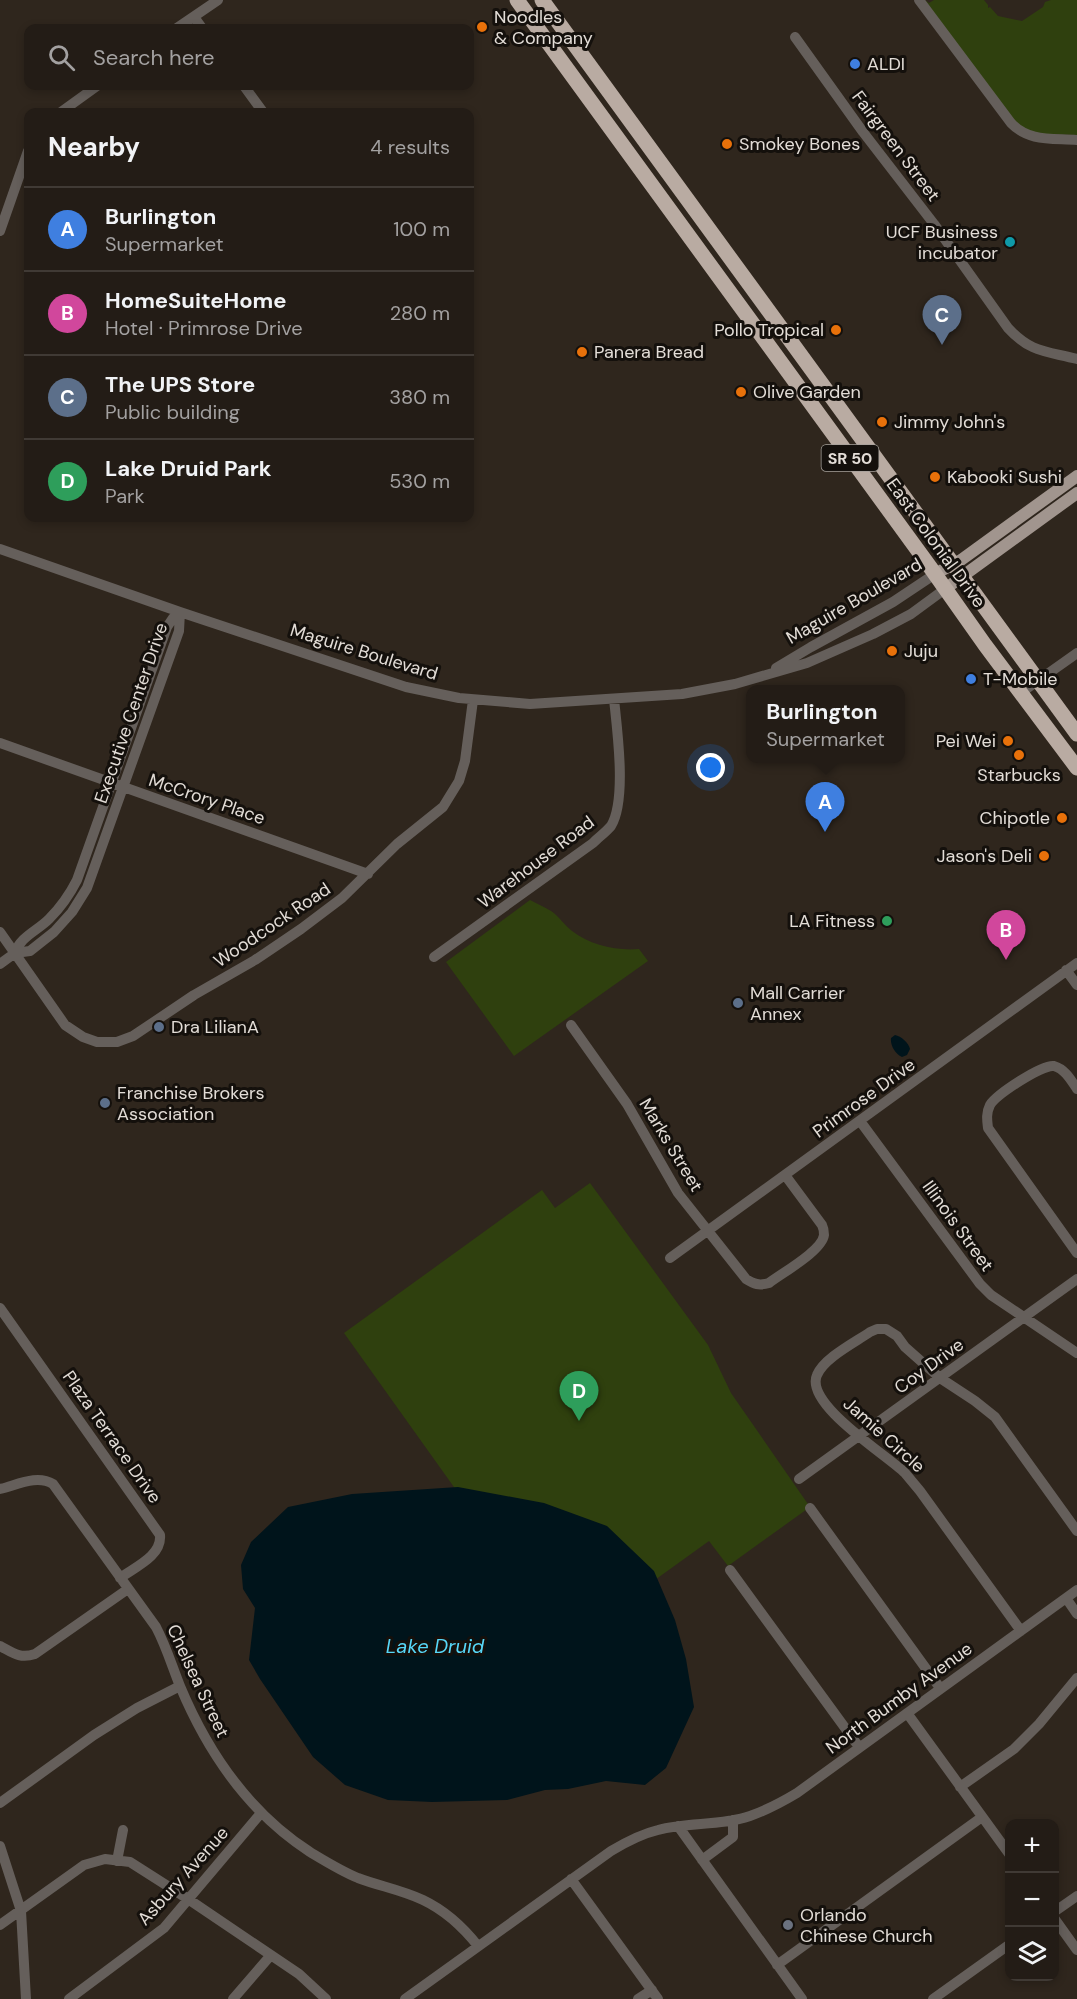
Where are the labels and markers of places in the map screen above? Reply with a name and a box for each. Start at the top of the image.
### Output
place label: Noodles & Company [494,5,593,50]
marker: Noodles & Company [475,20,489,34]
place label: ALDI [867,52,905,76]
marker: ALDI [848,57,862,71]
place label: Smokey Bones [739,132,860,156]
marker: Smokey Bones [720,137,734,151]
place label: UCF Business incubator [886,220,998,265]
marker: UCF Business incubator [1003,235,1017,249]
pin: C [922,296,962,345]
place label: Pollo Tropical [714,318,824,342]
marker: Pollo Tropical [829,323,843,337]
place label: Panera Bread [594,340,704,364]
marker: Panera Bread [575,345,589,359]
place label: Olive Garden [753,380,861,404]
marker: Olive Garden [734,385,748,399]
place label: Jimmy John's [894,410,1005,434]
marker: Jimmy John's [875,415,889,429]
place label: Kabooki Sushi [947,465,1062,489]
marker: Kabooki Sushi [928,470,942,484]
place label: Juju [904,639,938,663]
marker: Juju [885,644,899,658]
place label: T-Mobile [983,667,1058,691]
marker: T-Mobile [964,672,978,686]
place label: Pei Wei [936,729,996,753]
marker: Pei Wei [1001,734,1015,748]
marker: Starbucks [1012,748,1026,762]
place label: Starbucks [977,763,1061,787]
pin: A [806,782,844,832]
place label: Chipotle [980,806,1050,830]
marker: Chipotle [1055,811,1069,825]
place label: Jason's Deli [936,844,1032,868]
marker: Jason's Deli [1037,849,1051,863]
place label: LA Fitness [789,909,875,933]
pin: B [986,910,1026,960]
marker: LA Fitness [880,914,894,928]
place label: Mall Carrier Annex [750,981,845,1026]
marker: Mall Carrier Annex [731,996,745,1010]
place label: Dra LilianA [171,1015,259,1039]
marker: Dra LilianA [152,1020,166,1034]
place label: Franchise Brokers Association [117,1081,265,1126]
marker: Franchise Brokers Association [98,1096,112,1110]
pin: D [560,1372,598,1421]
place label: Orlando Chinese Church [800,1903,933,1948]
marker: Orlando Chinese Church [781,1918,795,1932]

